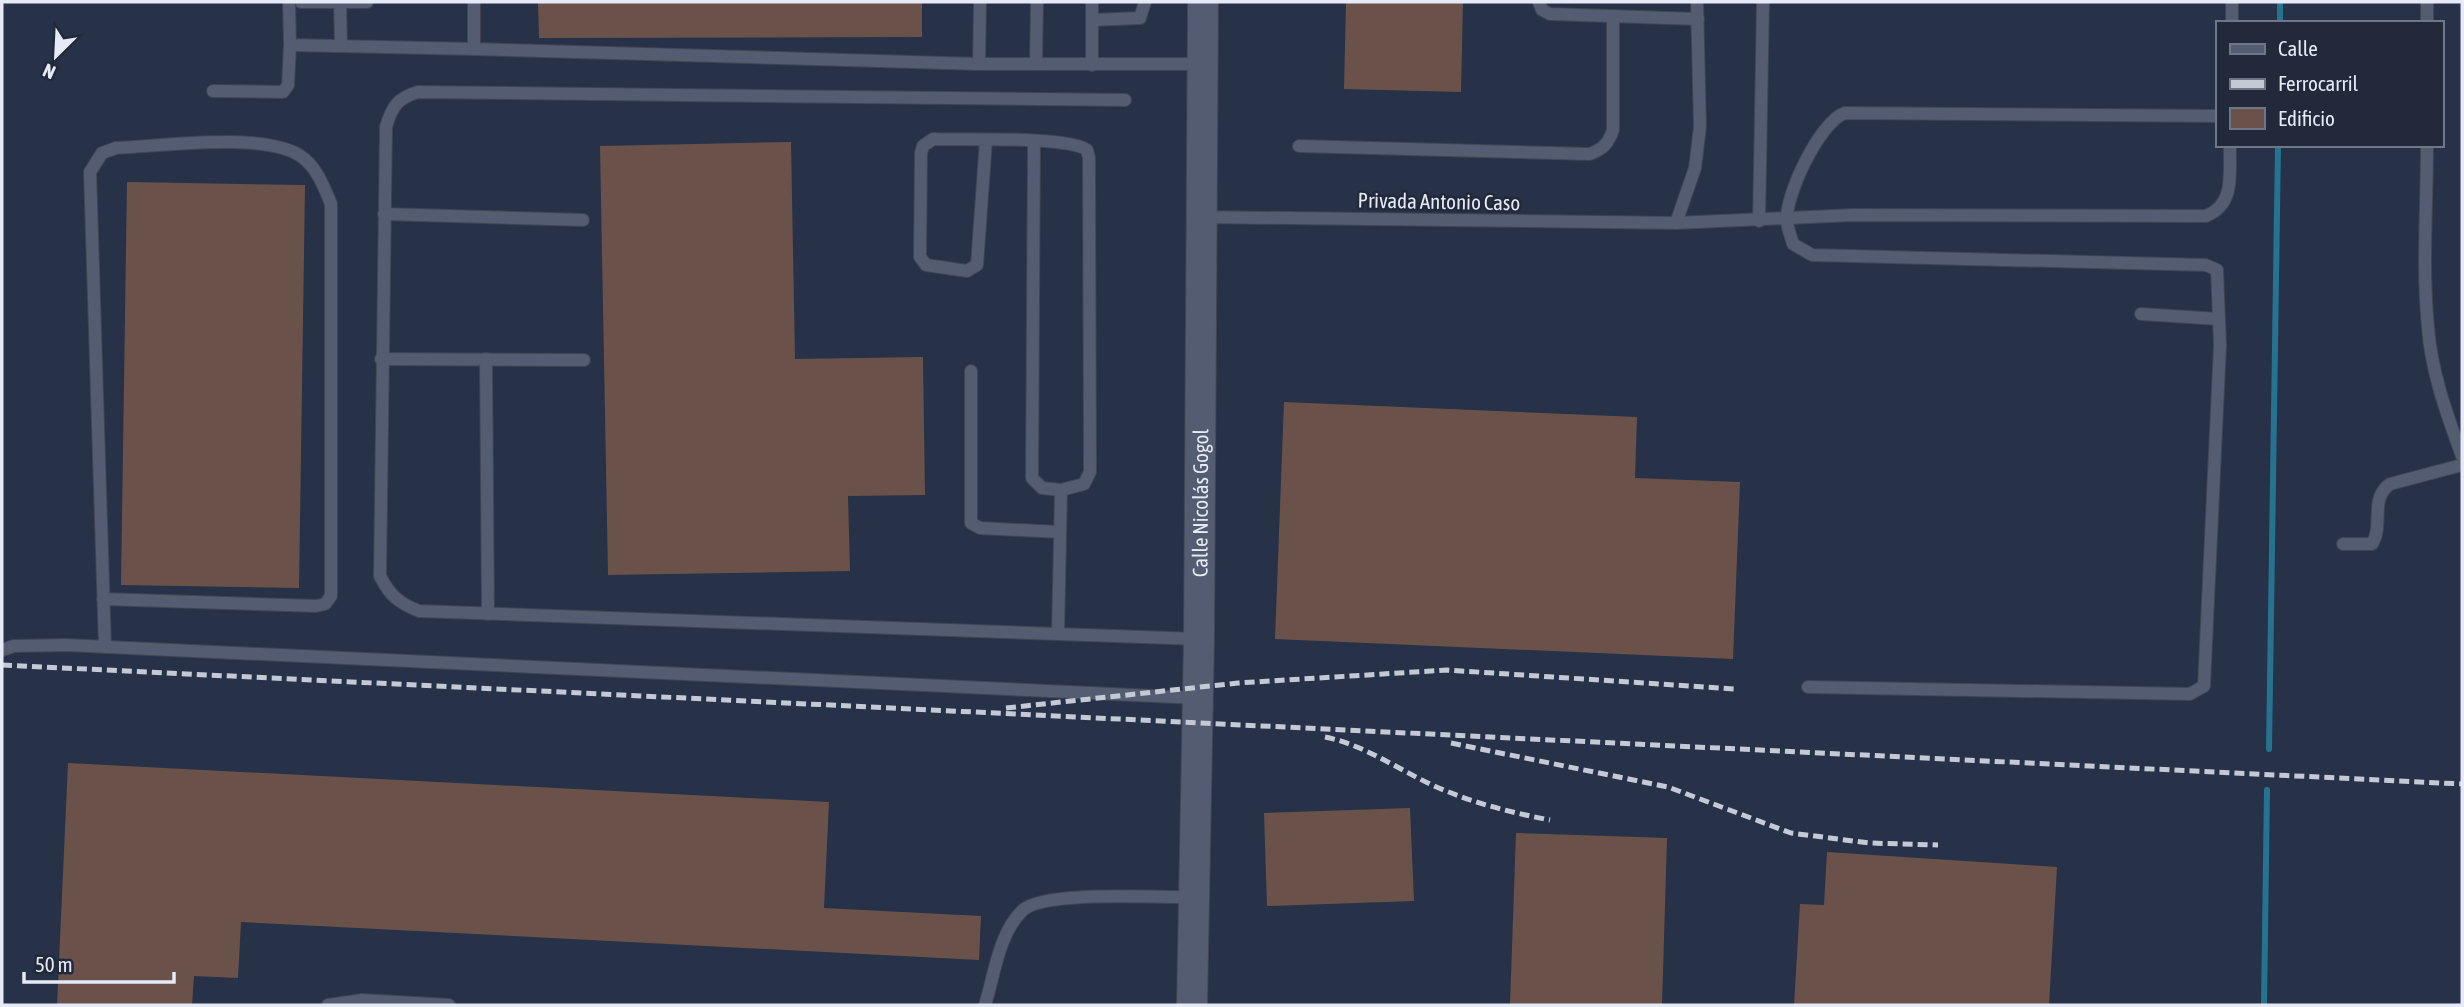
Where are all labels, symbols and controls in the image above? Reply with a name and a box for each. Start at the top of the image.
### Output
north arrow [21,21,91,91]
legend [2216,21,2443,147]
text: Calle [2278,36,2318,60]
text: N [39,59,59,84]
text: Ferrocarril [2278,71,2359,95]
text: Edificio [2278,106,2335,130]
street label: Privada Antonio Caso [1358,188,1520,214]
street label: Calle Nicolás Gogol [1187,428,1212,577]
scale bar [24,940,175,984]
text: 50 m [35,952,73,976]

